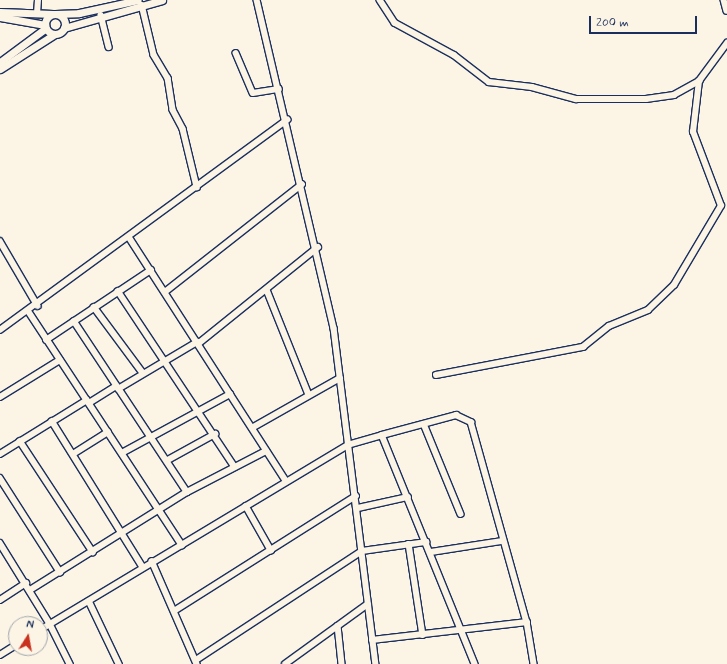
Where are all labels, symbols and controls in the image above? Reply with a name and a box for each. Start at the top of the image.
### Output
scale bar [591,8,699,34]
text: 200 m [596,15,629,31]
north arrow [8,616,48,656]
text: N [25,618,35,633]

